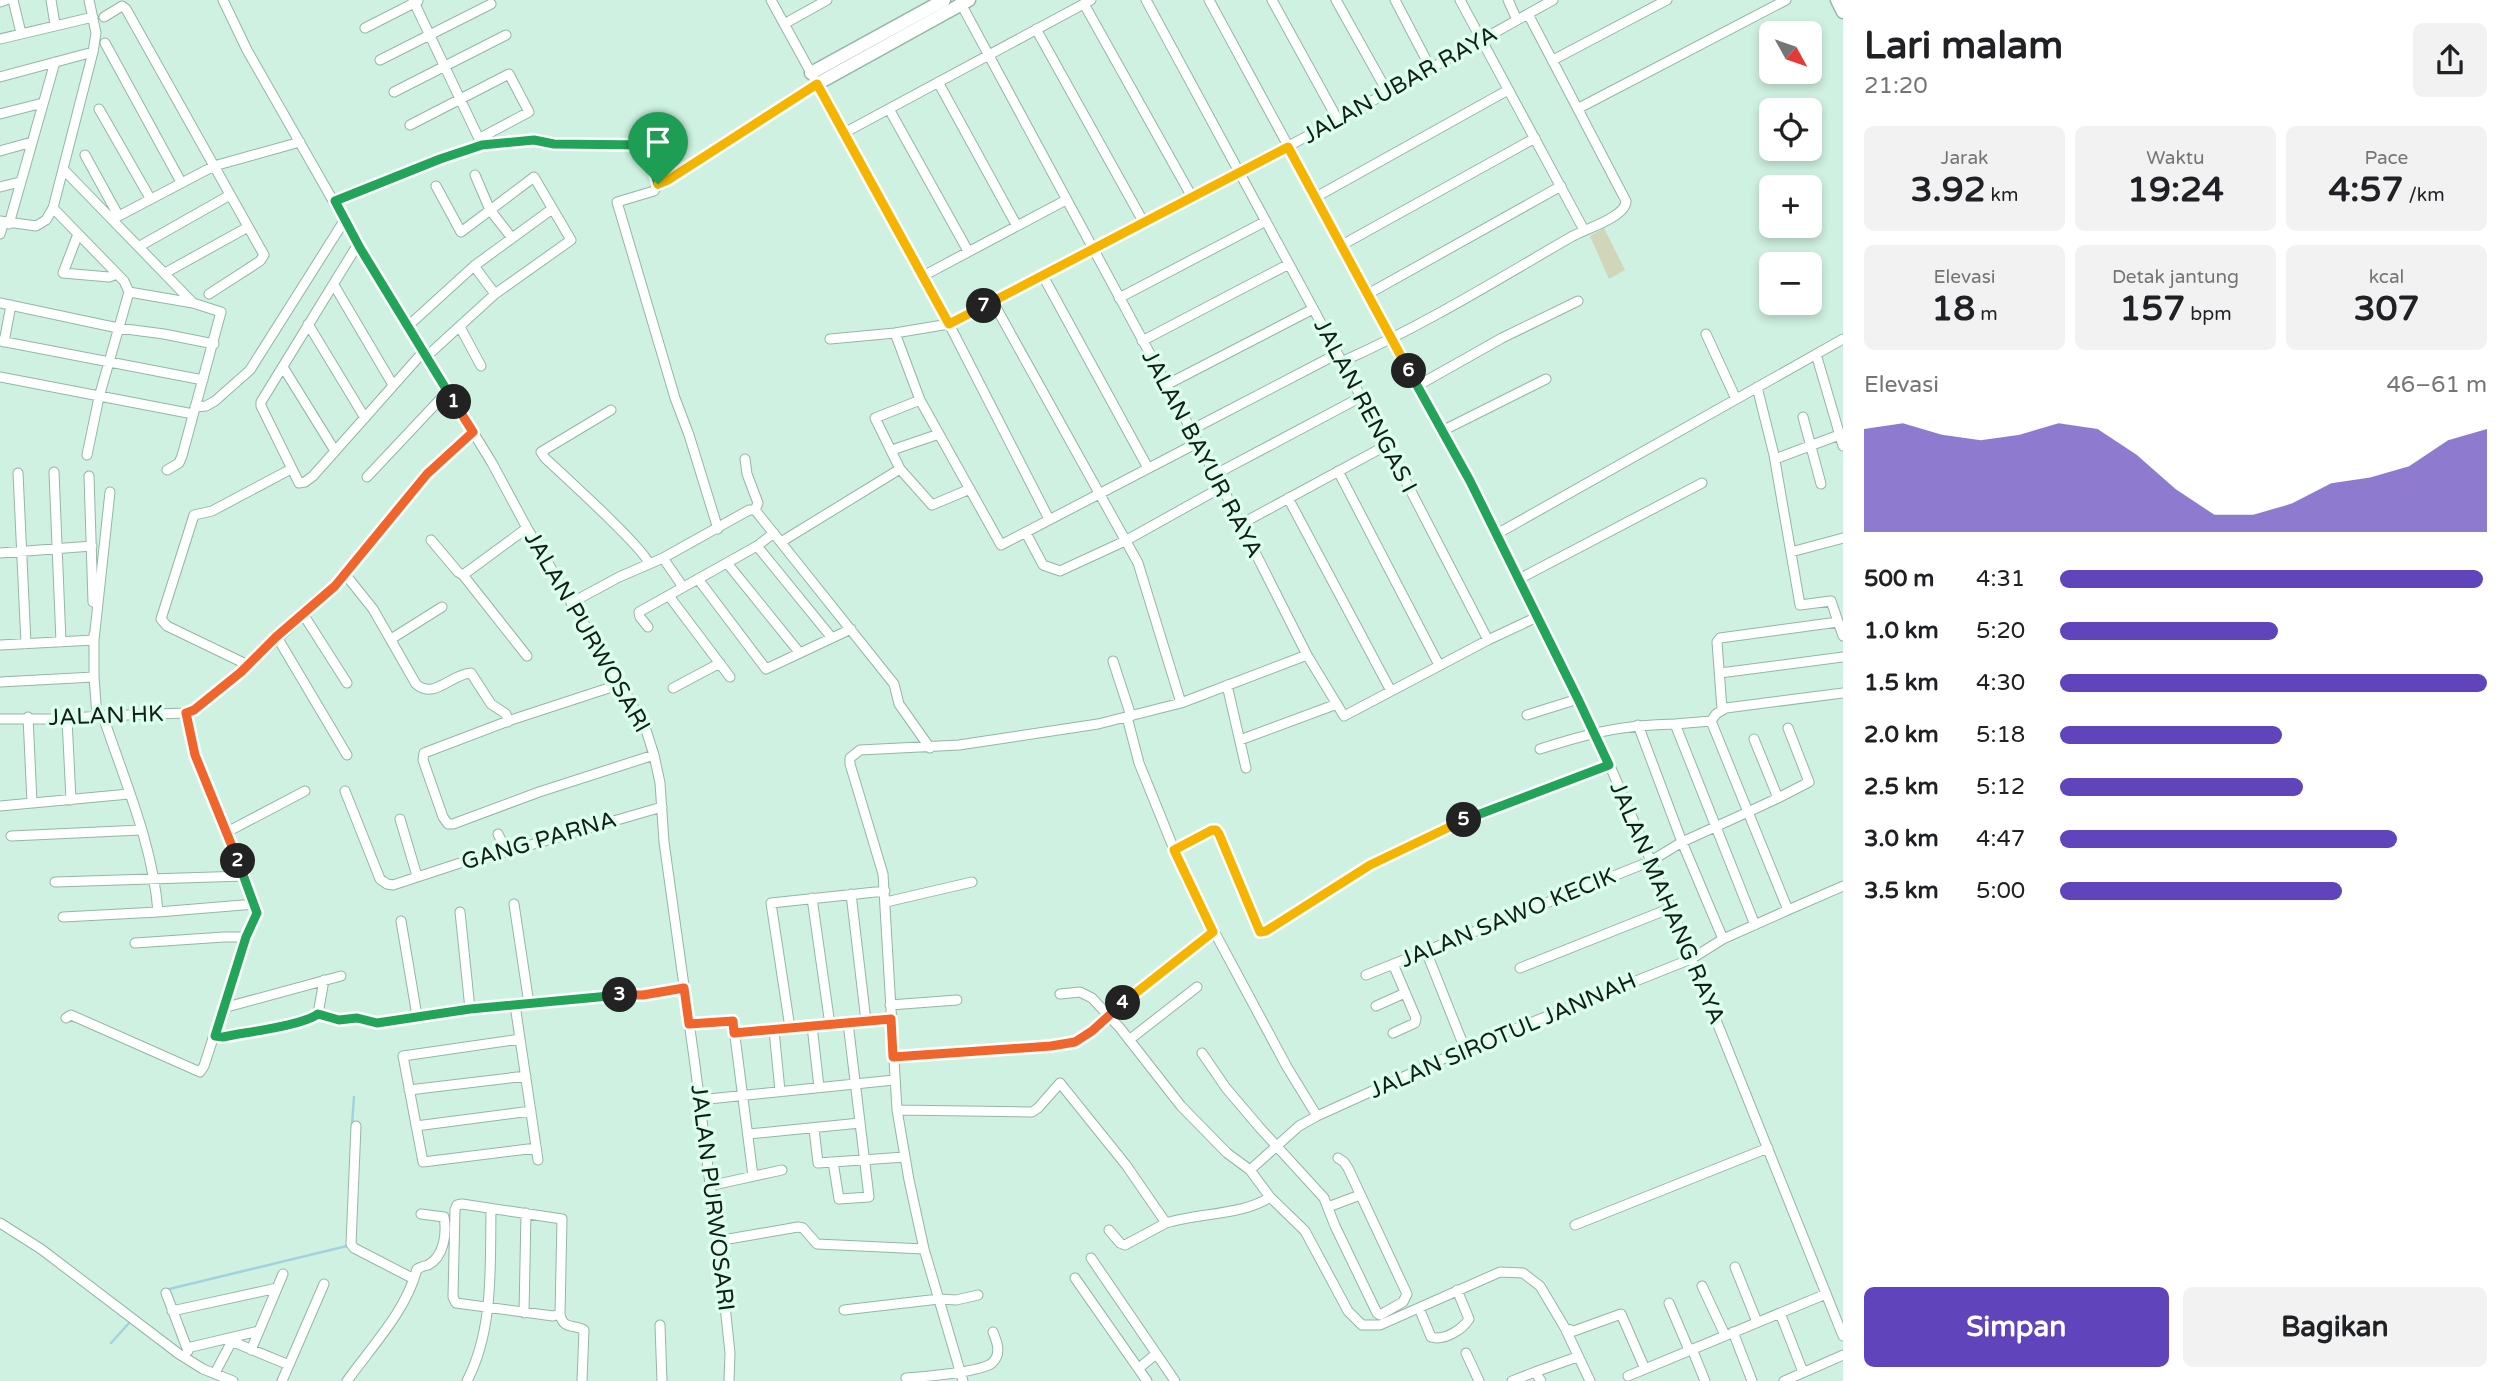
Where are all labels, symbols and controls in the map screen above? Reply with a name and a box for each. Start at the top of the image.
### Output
street label: JALAN UBAR RAYA [1298,20,1502,150]
north arrow [1759,21,1822,84]
map controls [1759,21,1822,315]
text: Lari malam [1864,23,2063,69]
button: share [2413,23,2487,97]
text: 21:20 [1864,72,1928,100]
button: locate [1759,98,1822,161]
pin [628,112,688,184]
icon: arrive [639,123,677,161]
text: Jarak [1941,147,1988,169]
text: Waktu [2146,147,2205,169]
text: Pace [2365,147,2408,169]
text: 3.92 [1911,169,1986,211]
text: 19:24 [2127,169,2224,211]
text: 4:57 [2328,169,2403,211]
button: + [1759,175,1822,238]
text: km [1986,184,2018,206]
text: /km [2403,184,2445,206]
button: − [1759,252,1822,315]
text: Elevasi [1934,266,1996,288]
text: Detak jantung [2112,266,2239,288]
text: kcal [2369,266,2404,288]
pin: 7 [967,288,1002,324]
text: 18 [1931,288,1975,330]
text: 157 [2119,288,2185,330]
text: 307 [2354,288,2419,330]
text: 7 [978,294,989,316]
text: m [1975,303,1998,325]
text: bpm [2185,303,2232,325]
street label: JALAN RENGAS I [1307,314,1423,498]
street label: JALAN BAYUR RAYA [1135,345,1269,563]
pin: 6 [1392,354,1426,388]
text: 6 [1403,359,1414,381]
text: Elevasi [1864,371,1939,399]
text: 46–61 m [2386,371,2487,399]
pin: 1 [436,384,472,420]
text: 1 [448,390,459,412]
street label: JALAN PURWOSARI [518,526,656,738]
text: 500 m [1864,565,1934,593]
text: 4:31 [1976,565,2025,593]
text: 1.0 km [1864,617,1939,645]
text: 5:20 [1976,617,2025,645]
text: 1.5 km [1864,669,1939,697]
text: 4:30 [1976,669,2025,697]
street label: JALAN HK [48,700,164,732]
text: 2.0 km [1864,721,1939,749]
text: 5:18 [1976,721,2025,749]
text: 2.5 km [1864,773,1939,801]
text: 5:12 [1976,773,2025,801]
street label: JALAN MAHANG RAYA [1603,778,1731,1028]
pin: 5 [1446,802,1482,838]
street label: GANG PARNA [458,805,620,877]
text: 5 [1458,808,1469,830]
text: 3.0 km [1864,825,1939,853]
text: 4:47 [1976,825,2025,853]
pin: 2 [220,844,256,878]
text: 2 [232,849,243,871]
street label: JALAN SAWO KECIK [1396,862,1620,974]
text: 3.5 km [1864,877,1939,905]
text: 5:00 [1976,877,2025,905]
street label: JALAN SIROTUL JANNAH [1365,967,1641,1105]
pin: 3 [602,978,638,1012]
text: 3 [614,983,625,1005]
pin: 4 [1106,986,1140,1020]
text: 4 [1117,991,1128,1013]
street label: JALAN PURWOSARI [684,1083,740,1313]
button: Simpan [1864,1287,2169,1367]
button: Bagikan [2183,1287,2487,1367]

